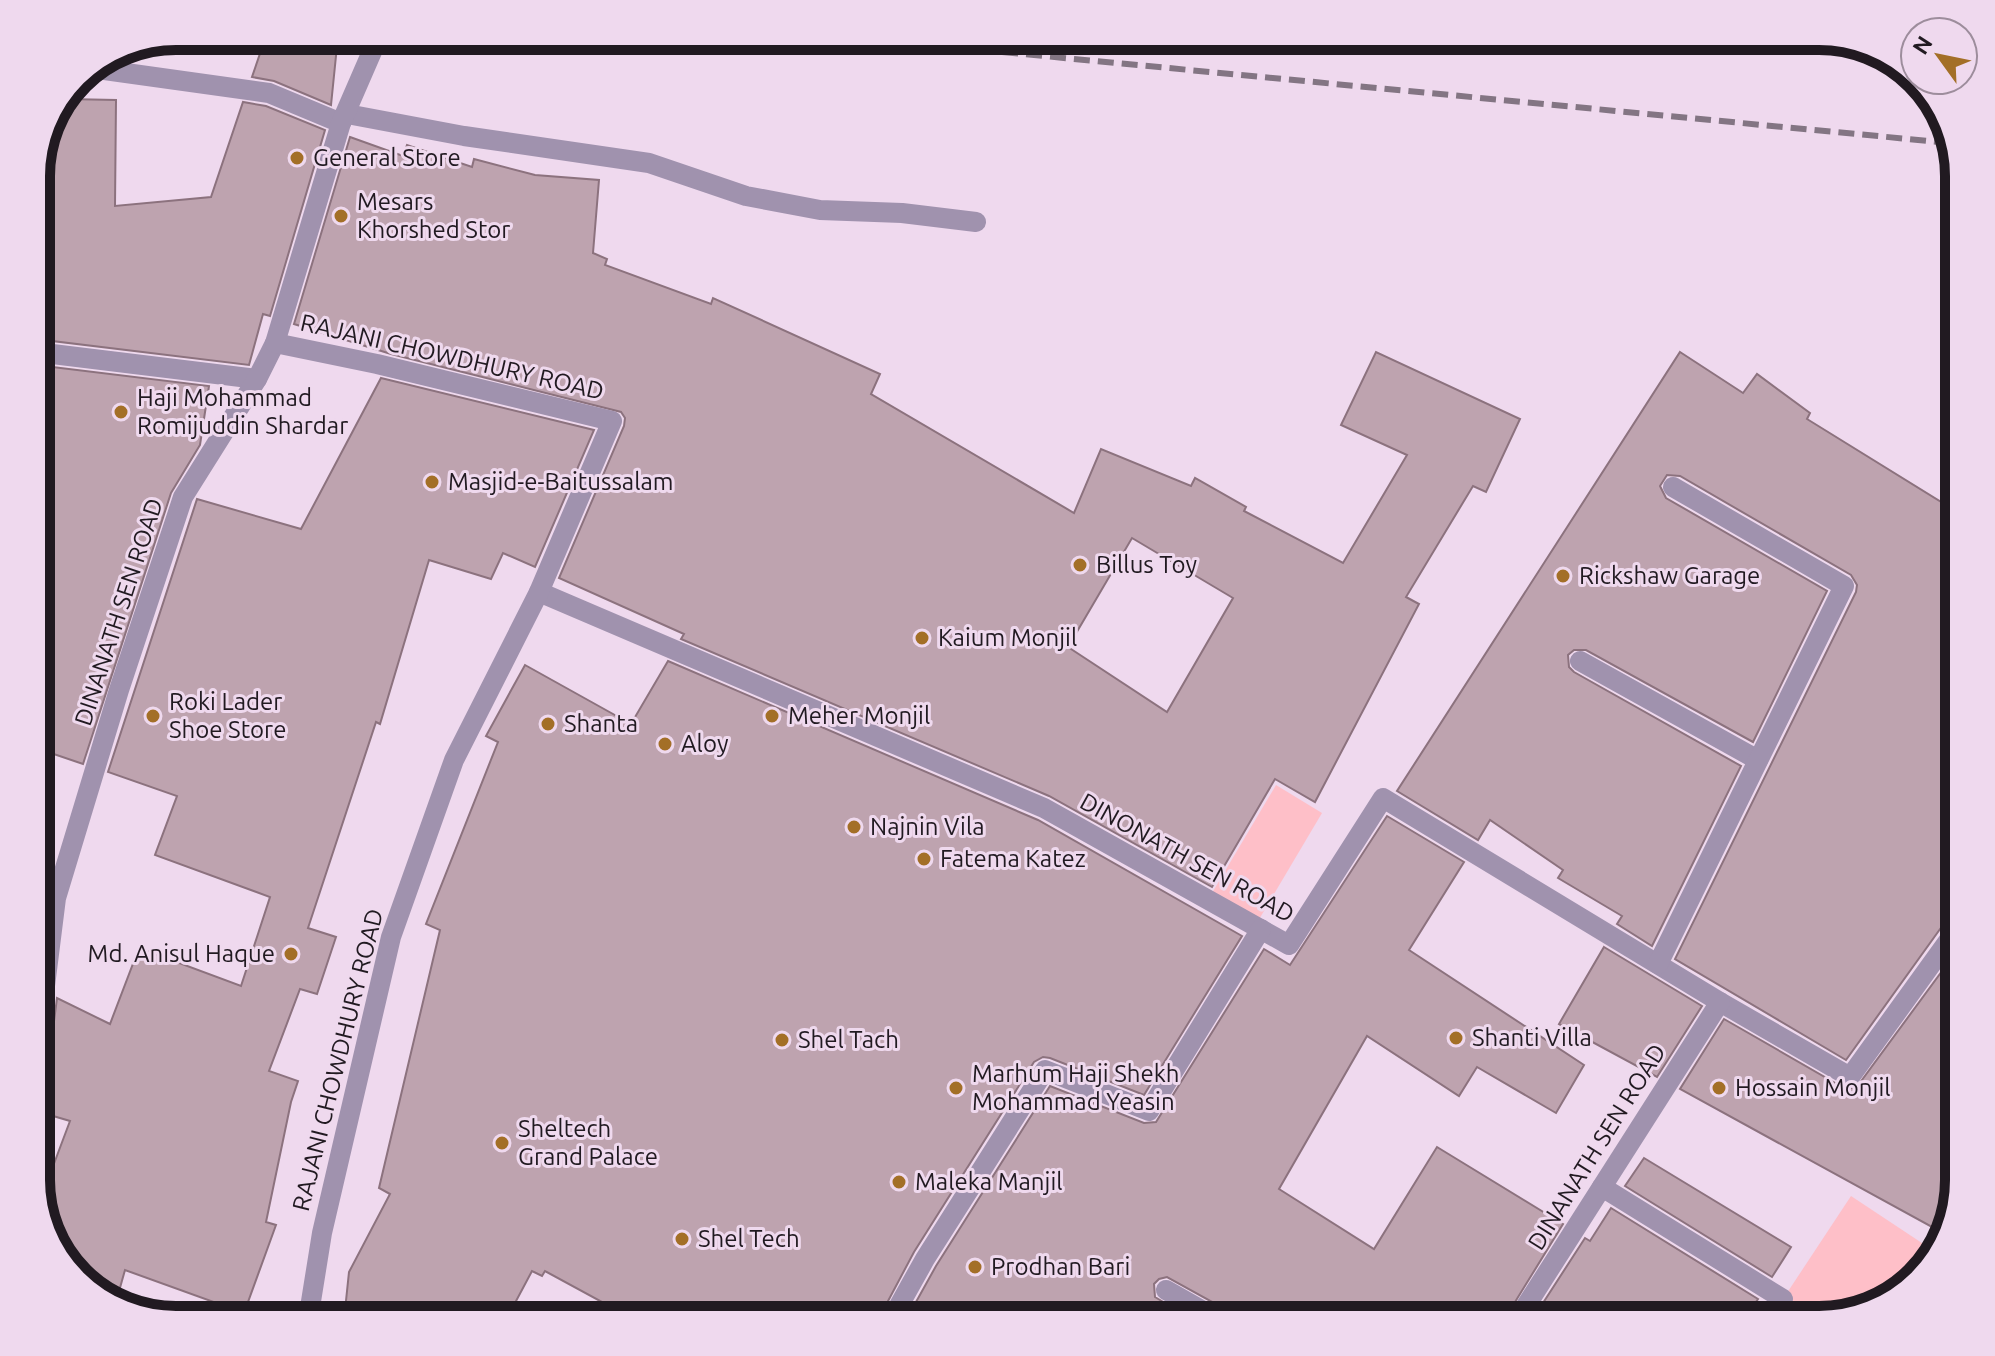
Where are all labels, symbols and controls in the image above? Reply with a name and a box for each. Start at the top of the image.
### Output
north arrow [1899,16,1979,96]
text: N [1907,31,1937,59]
place label: General Store [313,144,461,171]
marker: General Store [288,149,306,167]
place label: Mesars Khorshed Stor [357,188,510,243]
marker: Mesars Khorshed Stor [332,207,350,225]
street label: RAJANI CHOWDHURY ROAD [298,308,606,405]
place label: Haji Mohammad Romijuddin Shardar [137,384,348,439]
marker: Haji Mohammad Romijuddin Shardar [112,403,130,421]
place label: Masjid-e-Baitussalam [448,468,674,495]
marker: Masjid-e-Baitussalam [423,473,441,491]
street label: DINANATH SEN ROAD [69,495,168,729]
place label: Billus Toy [1096,551,1197,578]
marker: Billus Toy [1071,556,1089,574]
place label: Rickshaw Garage [1579,562,1760,589]
marker: Rickshaw Garage [1554,567,1572,585]
place label: Kaium Monjil [938,624,1077,651]
marker: Kaium Monjil [913,629,931,647]
place label: Roki Lader Shoe Store [169,688,286,743]
place label: Meher Monjil [788,702,930,729]
marker: Roki Lader Shoe Store [144,707,162,725]
marker: Meher Monjil [763,707,781,725]
place label: Shanta [564,710,638,737]
marker: Shanta [539,715,557,733]
place label: Aloy [681,730,729,757]
marker: Aloy [656,735,674,753]
street label: DINONATH SEN ROAD [1076,787,1299,928]
place label: Najnin Vila [870,813,985,840]
marker: Najnin Vila [845,818,863,836]
place label: Fatema Katez [940,845,1086,872]
marker: Fatema Katez [915,850,933,868]
street label: RAJANI CHOWDHURY ROAD [287,906,388,1214]
place label: Md. Anisul Haque [88,940,275,967]
marker: Md. Anisul Haque [282,945,300,963]
place label: Shanti Villa [1472,1024,1592,1051]
place label: Shel Tach [798,1026,899,1053]
marker: Shanti Villa [1447,1029,1465,1047]
marker: Shel Tach [773,1031,791,1049]
street label: DINANATH SEN ROAD [1522,1039,1671,1255]
place label: Marhum Haji Shekh Mohammad Yeasin [972,1060,1179,1115]
place label: Hossain Monjil [1735,1074,1891,1101]
marker: Marhum Haji Shekh Mohammad Yeasin [947,1079,965,1097]
marker: Hossain Monjil [1710,1079,1728,1097]
place label: Sheltech Grand Palace [518,1115,658,1170]
marker: Sheltech Grand Palace [493,1134,511,1152]
place label: Maleka Manjil [915,1168,1063,1195]
marker: Maleka Manjil [890,1173,908,1191]
place label: Shel Tech [698,1225,800,1252]
marker: Shel Tech [673,1230,691,1248]
place label: Prodhan Bari [991,1253,1130,1280]
marker: Prodhan Bari [966,1258,984,1276]

